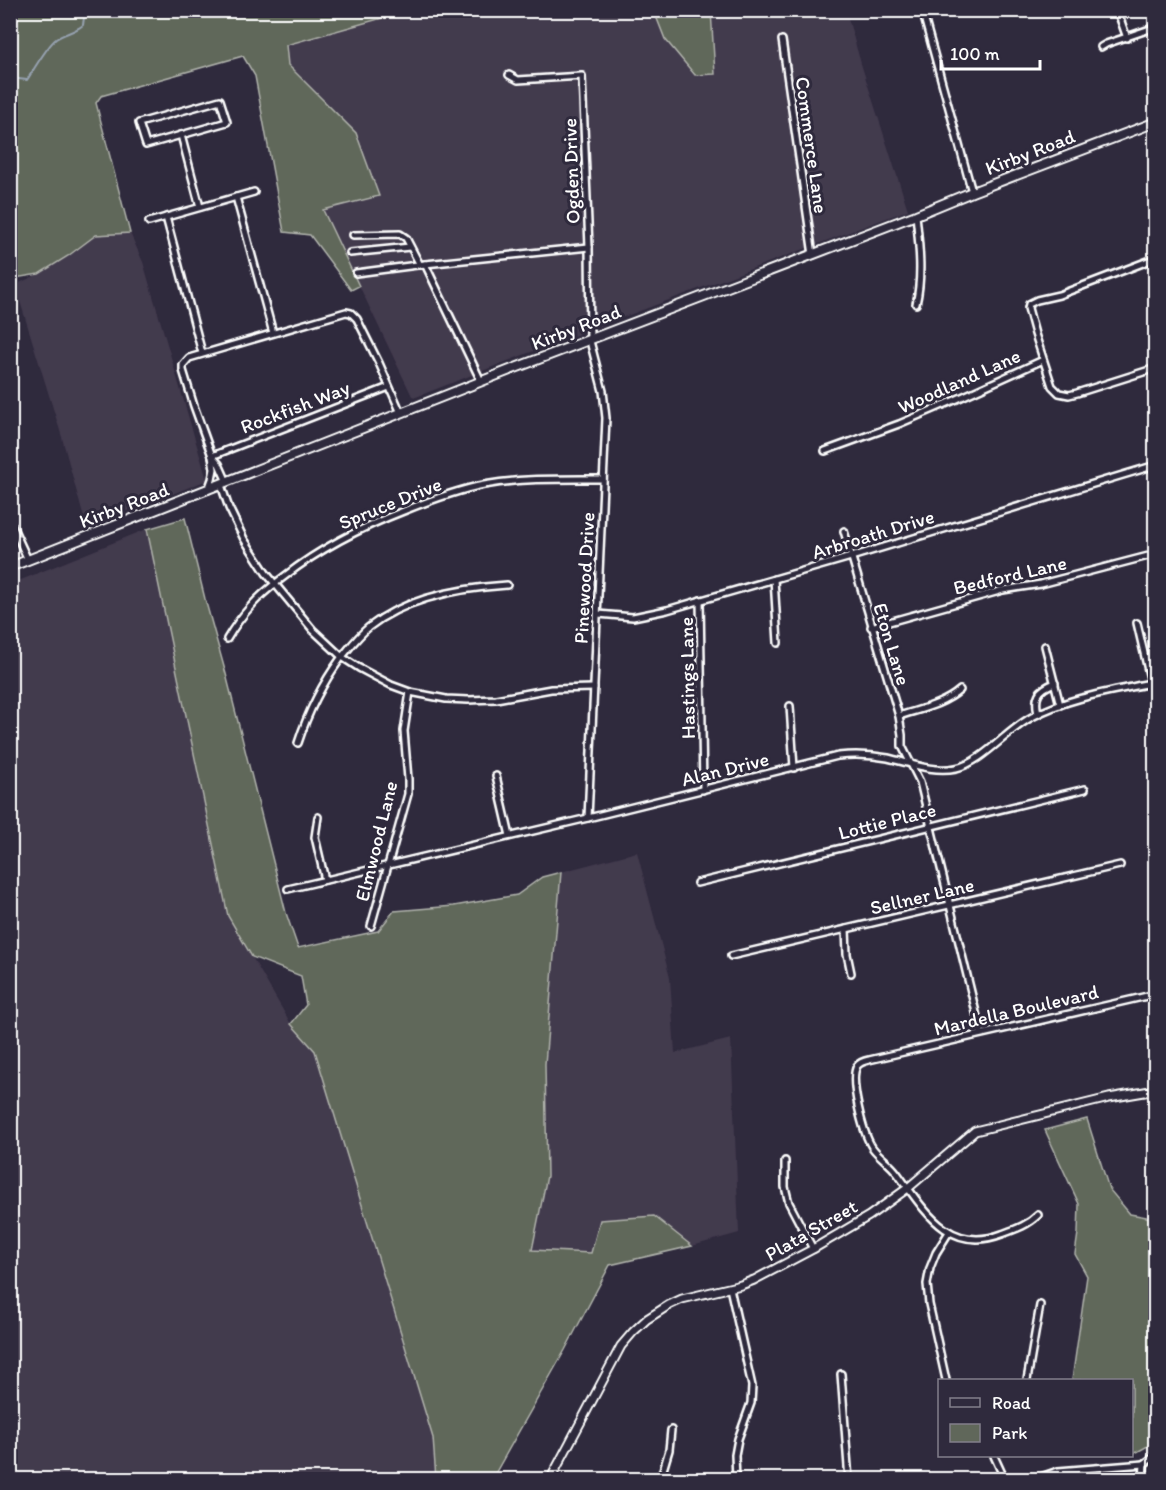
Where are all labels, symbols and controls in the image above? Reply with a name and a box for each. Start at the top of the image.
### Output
scale bar [941,33,1040,71]
text: 100 m [950,43,1000,65]
street label: Commerce Lane [791,75,833,215]
street label: Ogden Drive [557,118,585,224]
street label: Kirby Road [982,124,1078,180]
street label: Kirby Road [528,299,624,355]
street label: Woodland Lane [894,343,1024,419]
street label: Rockfish Way [237,375,354,439]
street label: Spruce Drive [335,471,445,535]
street label: Kirby Road [76,477,172,533]
street label: Arbroath Drive [809,504,937,564]
street label: Pinewood Drive [569,511,599,645]
street label: Bedford Lane [951,550,1069,600]
street label: Eton Lane [868,600,916,688]
street label: Hastings Lane [674,617,700,739]
street label: Alan Drive [679,747,771,791]
street label: Elmwood Lane [349,778,403,904]
street label: Lottie Place [836,797,938,845]
street label: Sellner Lane [868,872,976,920]
street label: Mardella Boulevard [931,979,1101,1041]
street label: Plata Street [761,1194,862,1266]
legend [938,1379,1133,1457]
text: Road [992,1392,1031,1414]
text: Park [992,1422,1027,1444]

